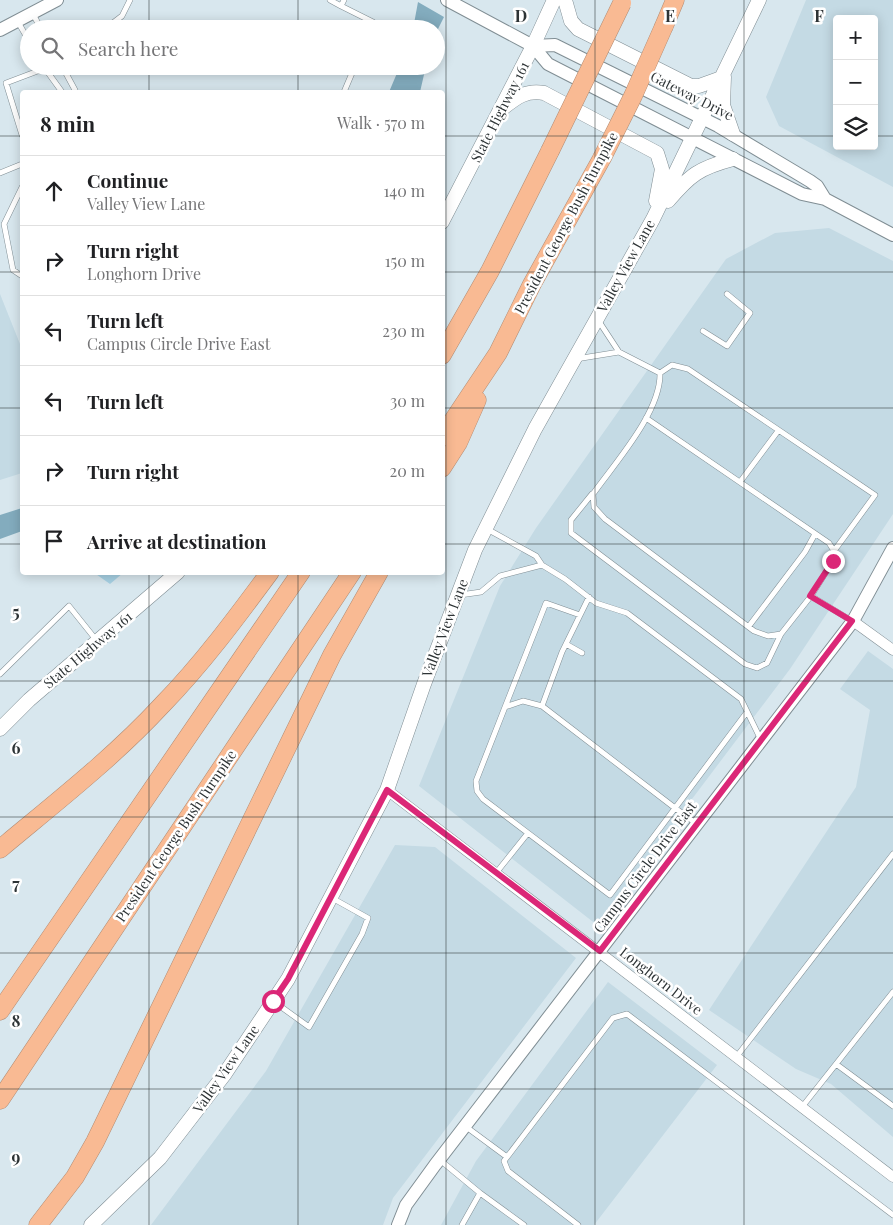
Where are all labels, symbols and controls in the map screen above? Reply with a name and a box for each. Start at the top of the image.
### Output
text: D [515,5,527,26]
text: E [665,5,675,26]
text: F [814,5,824,26]
map controls [833,15,878,150]
button: + [833,15,878,60]
search box [20,20,445,75]
icon: search [38,34,66,62]
text: Search here [78,35,178,61]
street label: State Highway 161 [466,58,533,165]
button: − [833,60,878,105]
street label: Gateway Drive [647,66,737,125]
button: layers [833,105,878,150]
text: 8 min [40,109,95,137]
text: Walk · 570 m [337,112,425,133]
street label: President George Bush Turnpike [509,128,622,317]
text: Continue [87,167,168,193]
icon: ahead [40,177,68,205]
text: 140 m [383,180,425,201]
text: Valley View Lane [87,193,205,214]
street label: Valley View Lane [592,216,659,317]
text: Turn right [87,237,179,263]
icon: right [40,247,68,275]
text: 150 m [385,250,425,271]
text: Longhorn Drive [87,263,201,284]
text: Turn left [87,307,164,333]
icon: left [40,317,68,345]
text: 230 m [382,320,425,341]
text: Campus Circle Drive East [87,333,270,354]
icon: left [40,387,68,415]
text: Turn left [87,388,164,414]
text: 30 m [390,390,425,411]
icon: right [40,457,68,485]
text: Turn right [87,458,179,484]
text: 20 m [390,460,425,481]
icon: arrive [40,527,68,555]
text: Arrive at destination [87,528,267,554]
route end [822,550,845,573]
street label: Valley View Lane [417,576,472,681]
text: 5 [12,601,20,622]
street label: State Highway 161 [39,607,136,692]
text: 6 [12,737,21,758]
street label: President George Bush Turnpike [111,746,240,925]
street label: Campus Circle Drive East [589,796,701,936]
text: 7 [12,873,20,894]
street label: Longhorn Drive [616,942,706,1019]
route start [262,990,285,1013]
text: 8 [12,1010,21,1031]
street label: Valley View Lane [188,1021,263,1117]
text: 9 [12,1146,21,1167]

